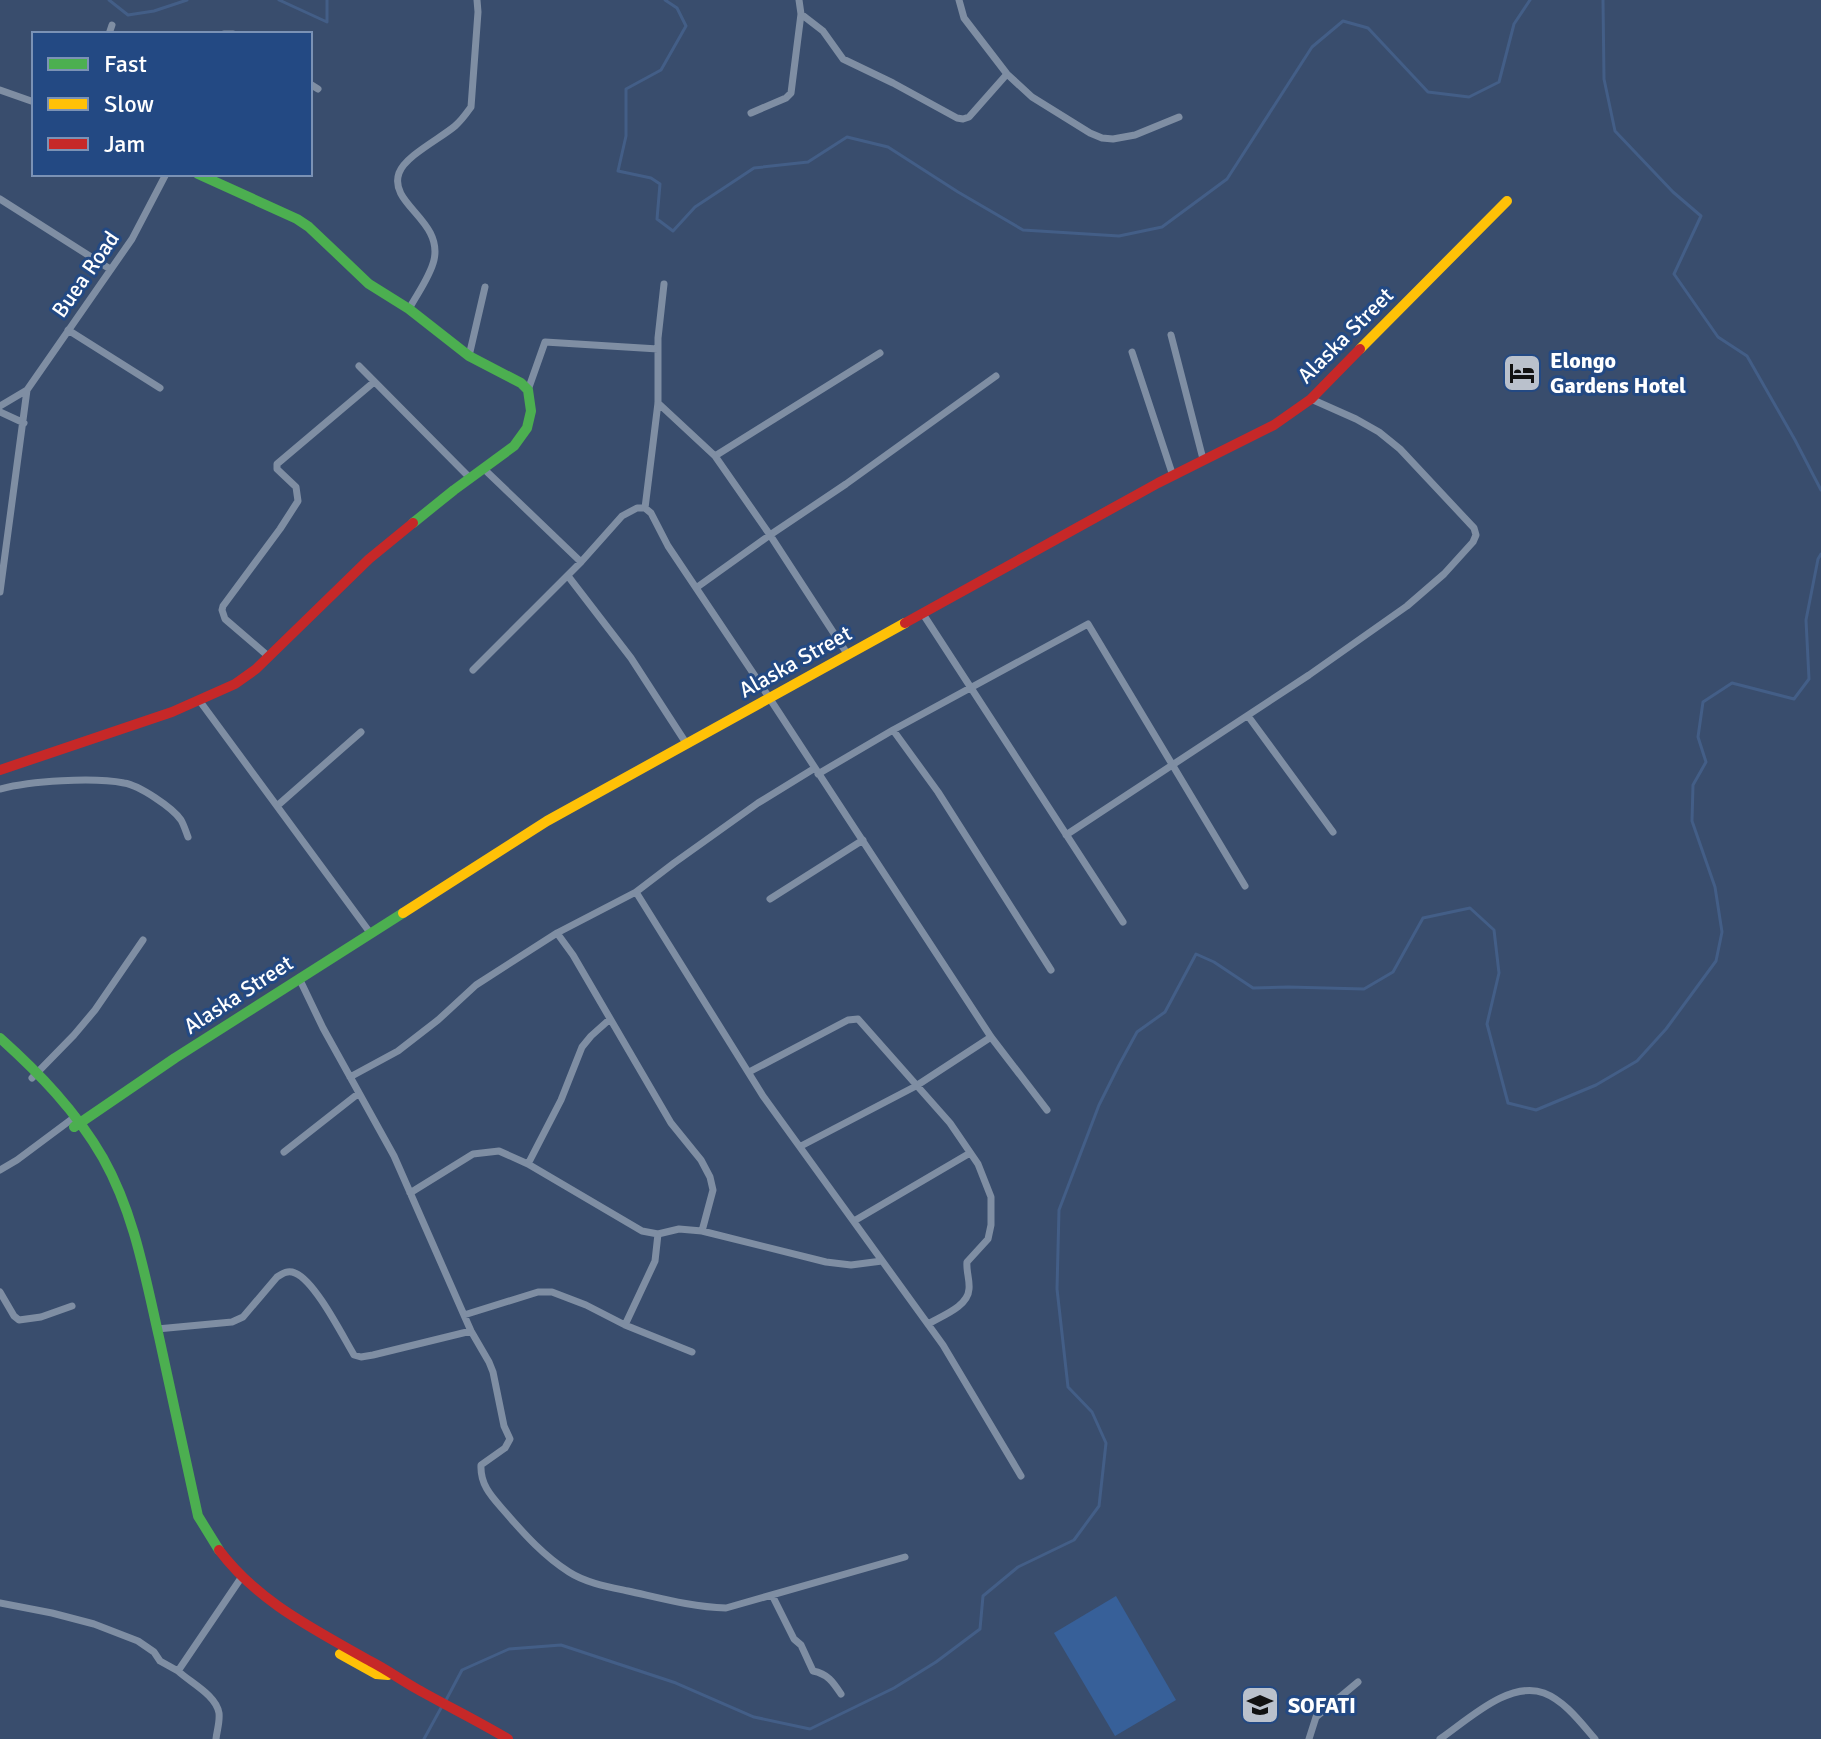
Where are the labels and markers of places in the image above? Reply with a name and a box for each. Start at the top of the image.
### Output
place label: Elongo Gardens Hotel [1550,347,1686,399]
hotel icon: Elongo Gardens Hotel [1501,352,1543,394]
school or university icon: SOFATI [1239,1684,1281,1726]
place label: SOFATI [1288,1692,1356,1719]

